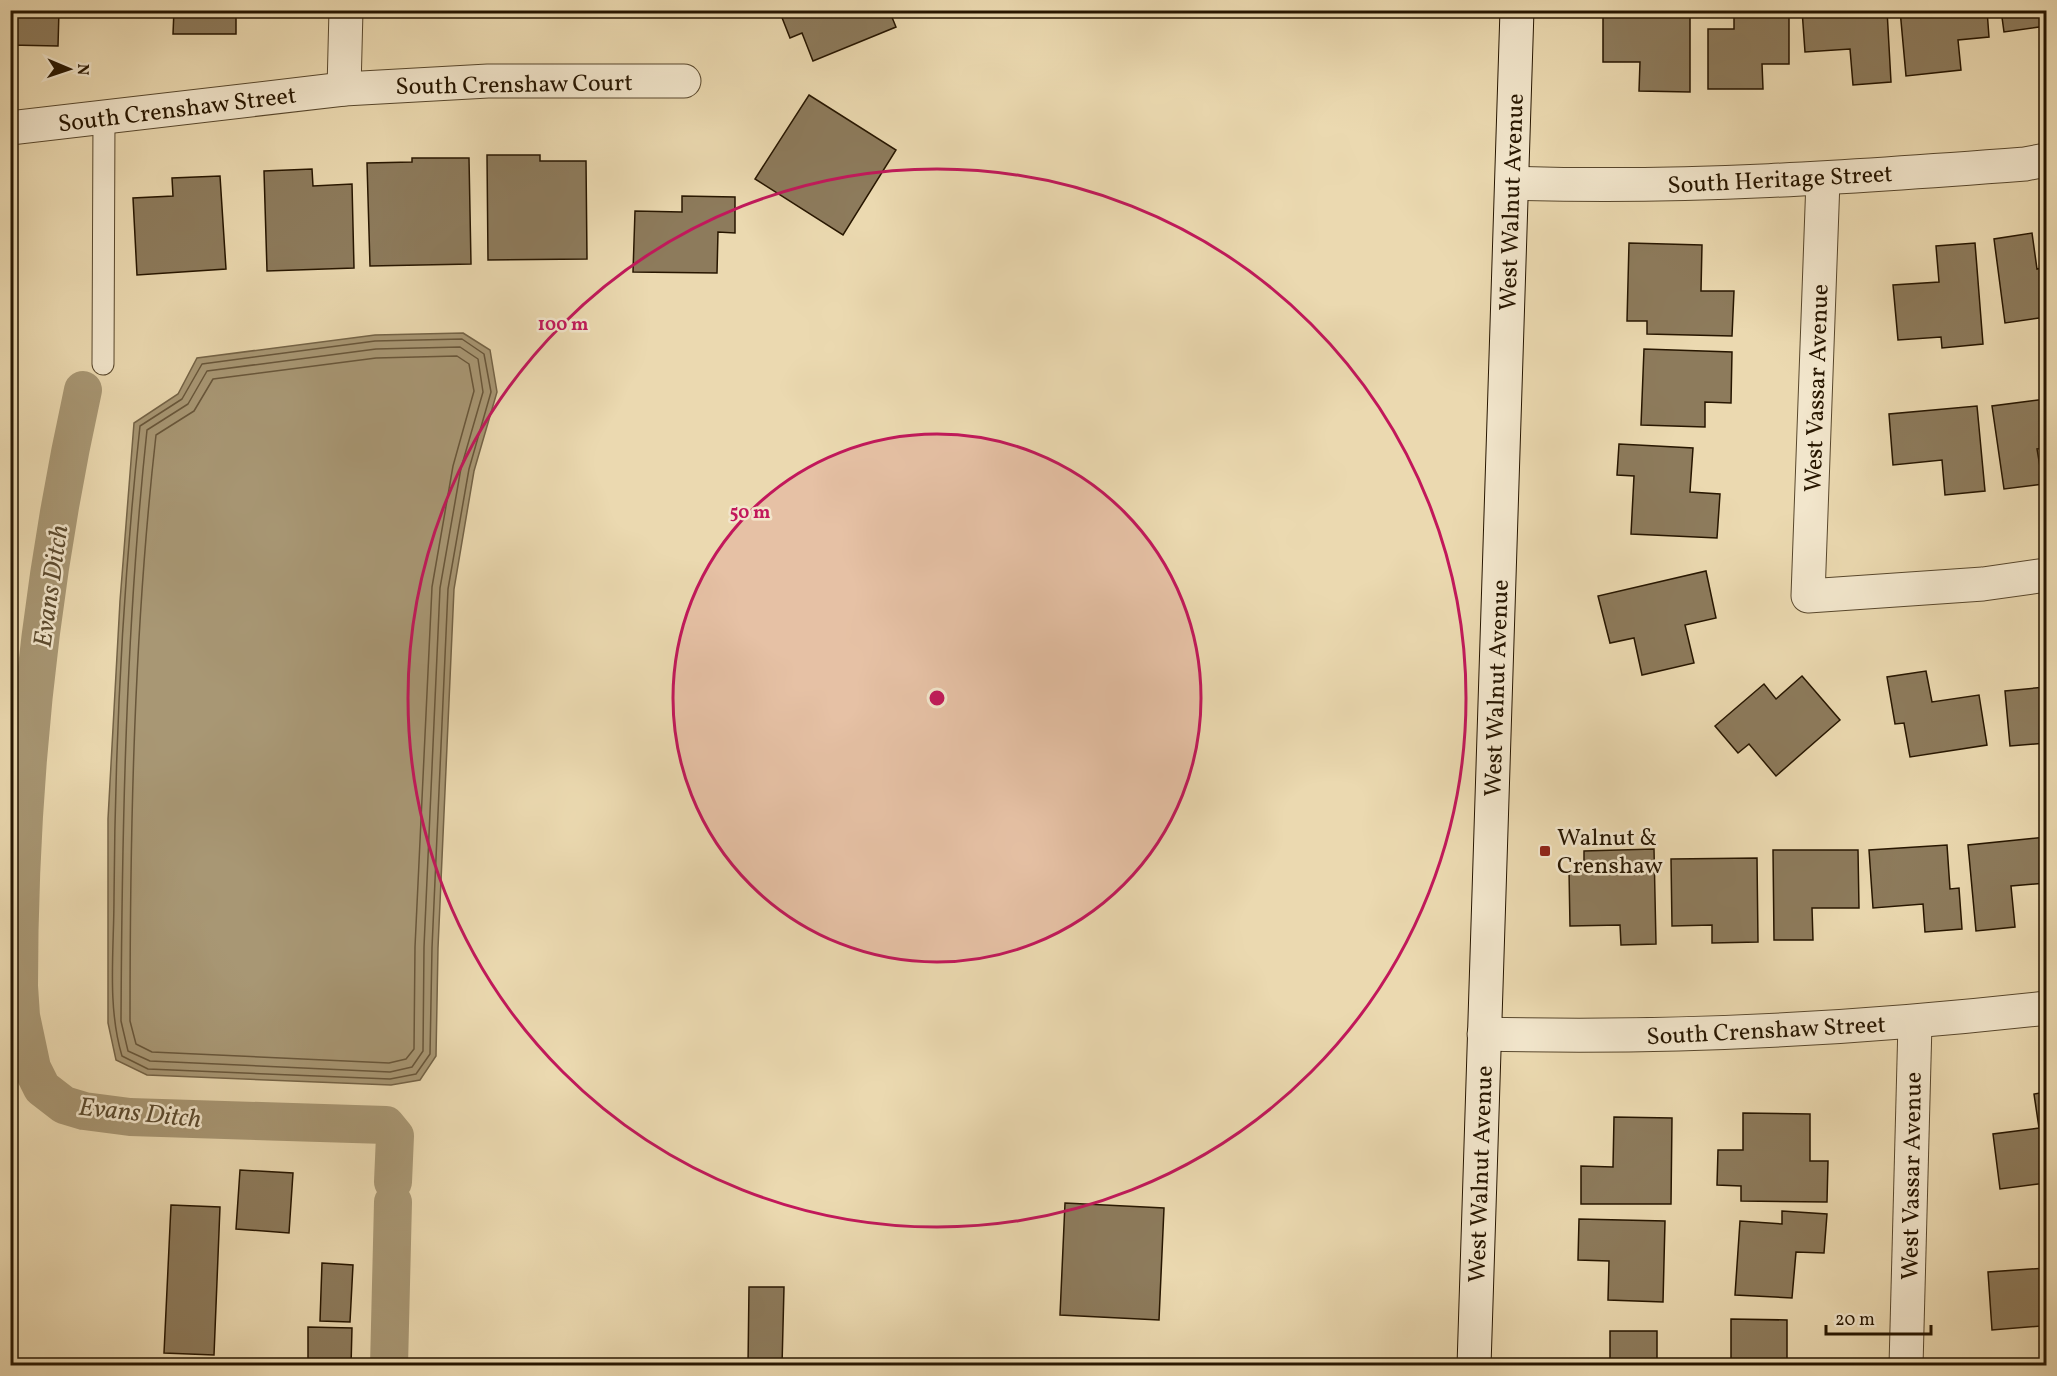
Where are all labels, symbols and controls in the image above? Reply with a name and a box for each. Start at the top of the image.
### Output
north arrow [39,39,99,99]
text: N [71,63,93,76]
street label: South Crenshaw Court [395,67,633,105]
street label: South Crenshaw Street [56,79,298,142]
street label: West Walnut Avenue [1492,93,1534,311]
street label: South Heritage Street [1667,158,1894,204]
street label: West Vassar Avenue [1797,283,1839,493]
text: 100 m [538,313,588,338]
text: 50 m [730,501,770,526]
water label: Evans Ditch [26,523,78,650]
street label: West Walnut Avenue [1477,579,1519,797]
centre of rings [927,688,947,708]
place label: Walnut & Crenshaw [1557,822,1663,884]
marker: Walnut & Crenshaw [1538,844,1552,858]
street label: South Crenshaw Street [1645,1009,1887,1055]
street label: West Walnut Avenue [1461,1065,1503,1283]
street label: West Vassar Avenue [1894,1072,1932,1281]
water label: Evans Ditch [77,1090,203,1138]
scale bar [1826,1298,1931,1336]
text: 20 m [1835,1308,1875,1333]

